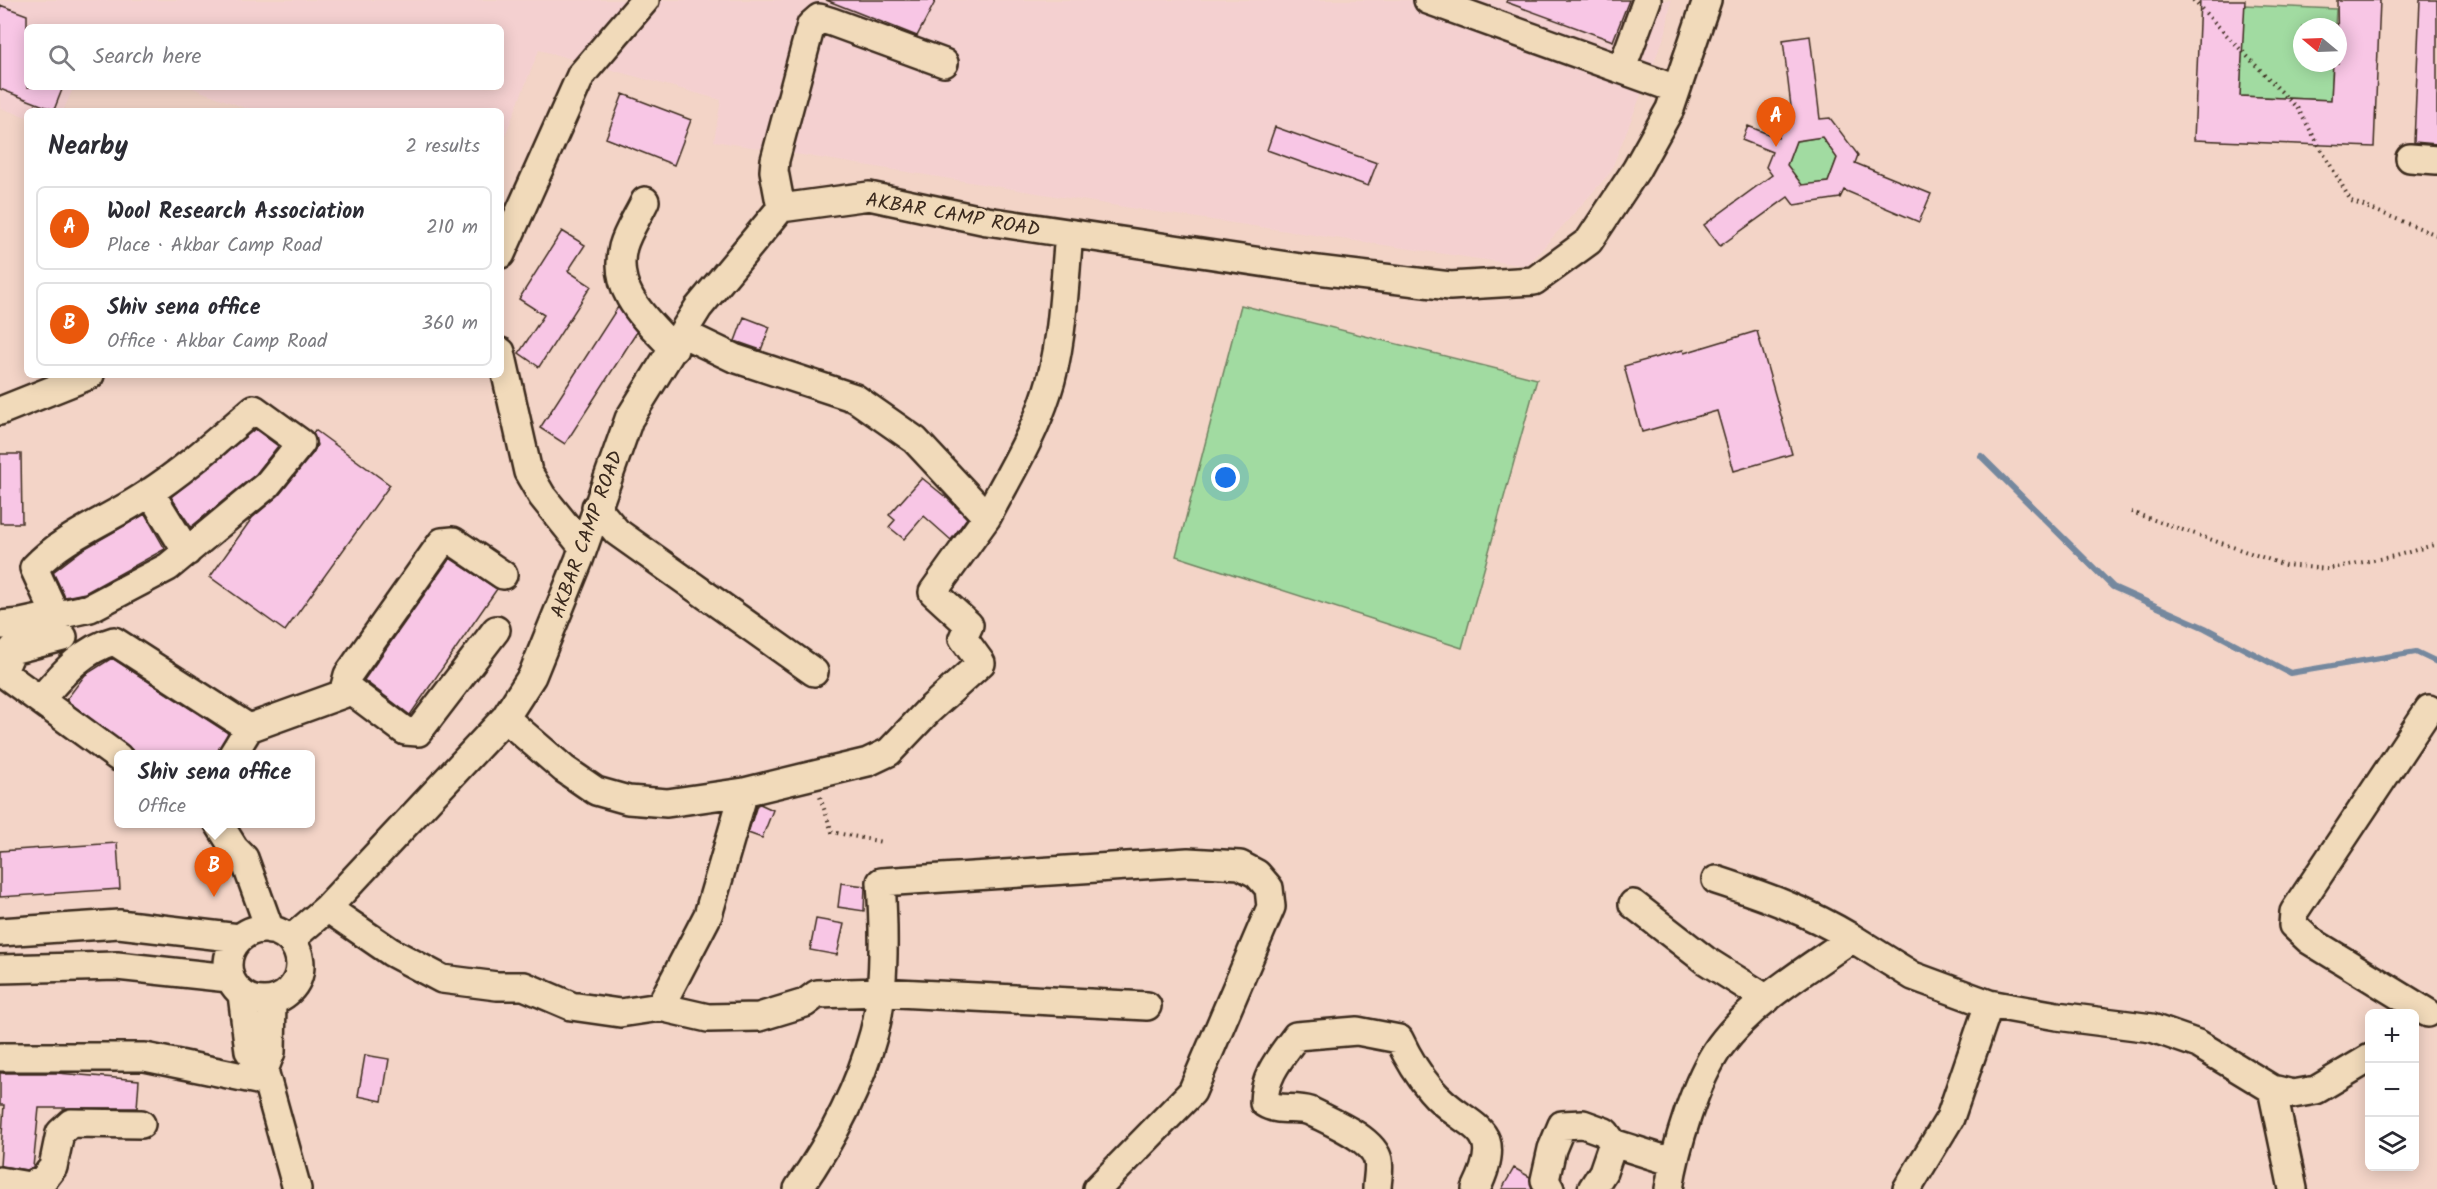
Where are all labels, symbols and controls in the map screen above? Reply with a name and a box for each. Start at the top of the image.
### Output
north arrow [2293,18,2347,72]
search box [24,24,504,90]
text: Search here [93,40,201,75]
icon: search [45,41,78,74]
pin: A [1756,98,1796,147]
text: Nearby [48,126,128,168]
text: 2 results [405,131,480,163]
street label: AKBAR CAMP ROAD [863,185,1042,247]
text: Wool Research Association [107,195,364,230]
text: A [63,212,76,244]
text: 210 m [426,212,478,244]
text: Place · Akbar Camp Road [107,230,322,262]
text: Shiv sena office [107,291,260,326]
text: B [63,308,76,340]
text: 360 m [422,308,478,340]
text: Office · Akbar Camp Road [107,326,327,358]
street label: AKBAR CAMP ROAD [543,446,633,623]
your location [1211,463,1240,492]
popup [114,750,315,828]
text: Shiv sena office [138,756,291,791]
text: Office [138,791,186,823]
pin: B [194,848,234,897]
map controls [2365,1009,2419,1171]
button: + [2365,1009,2419,1063]
button: − [2365,1063,2419,1117]
button: layers [2365,1117,2419,1171]

